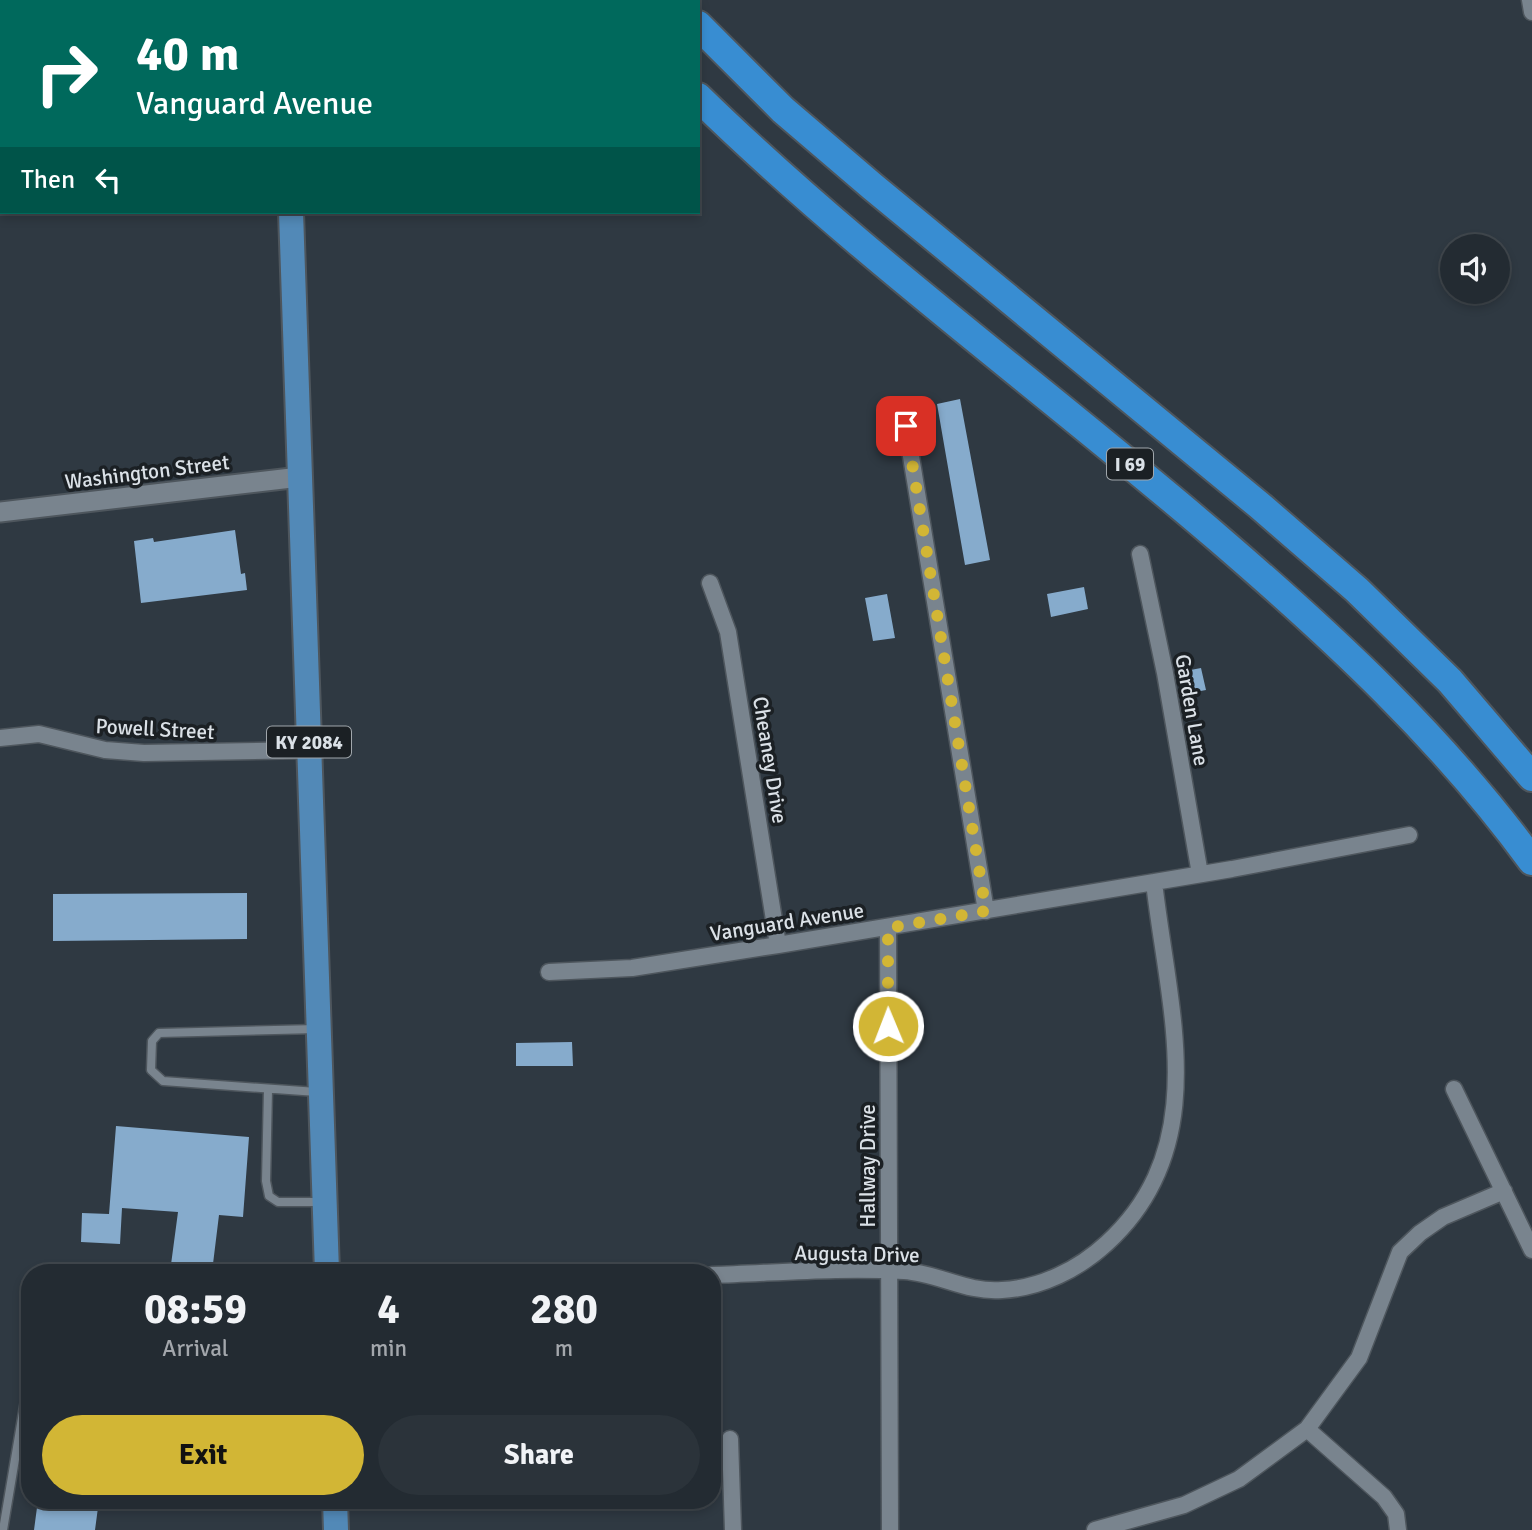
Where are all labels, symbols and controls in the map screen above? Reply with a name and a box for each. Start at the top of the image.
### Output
text: 40 m [136,24,239,84]
icon: right [21,28,112,119]
text: Vanguard Avenue [136,84,373,123]
icon: left [89,161,127,199]
text: Then [21,164,75,196]
map controls [1440,234,1510,304]
button: sound [1440,234,1510,304]
pin [876,396,936,456]
icon: arrive [887,407,925,445]
street label: Washington Street [63,449,231,495]
road number: I 69 [1107,449,1153,480]
street label: Garden Lane [1169,652,1215,768]
street label: Cheaney Drive [747,695,793,825]
street label: Powell Street [95,713,215,745]
road number: KY 2084 [267,726,351,758]
street label: Vanguard Avenue [708,897,866,947]
position arrow [851,989,925,1063]
street label: Hallway Drive [855,1104,881,1228]
street label: Augusta Drive [794,1240,920,1268]
text: 08:59 [144,1284,247,1335]
text: 4 [377,1284,400,1335]
text: 280 [530,1284,598,1335]
text: Arrival [162,1334,229,1363]
text: min [370,1334,407,1363]
text: m [555,1334,573,1363]
button: Exit [42,1415,364,1495]
button: Share [378,1415,700,1495]

